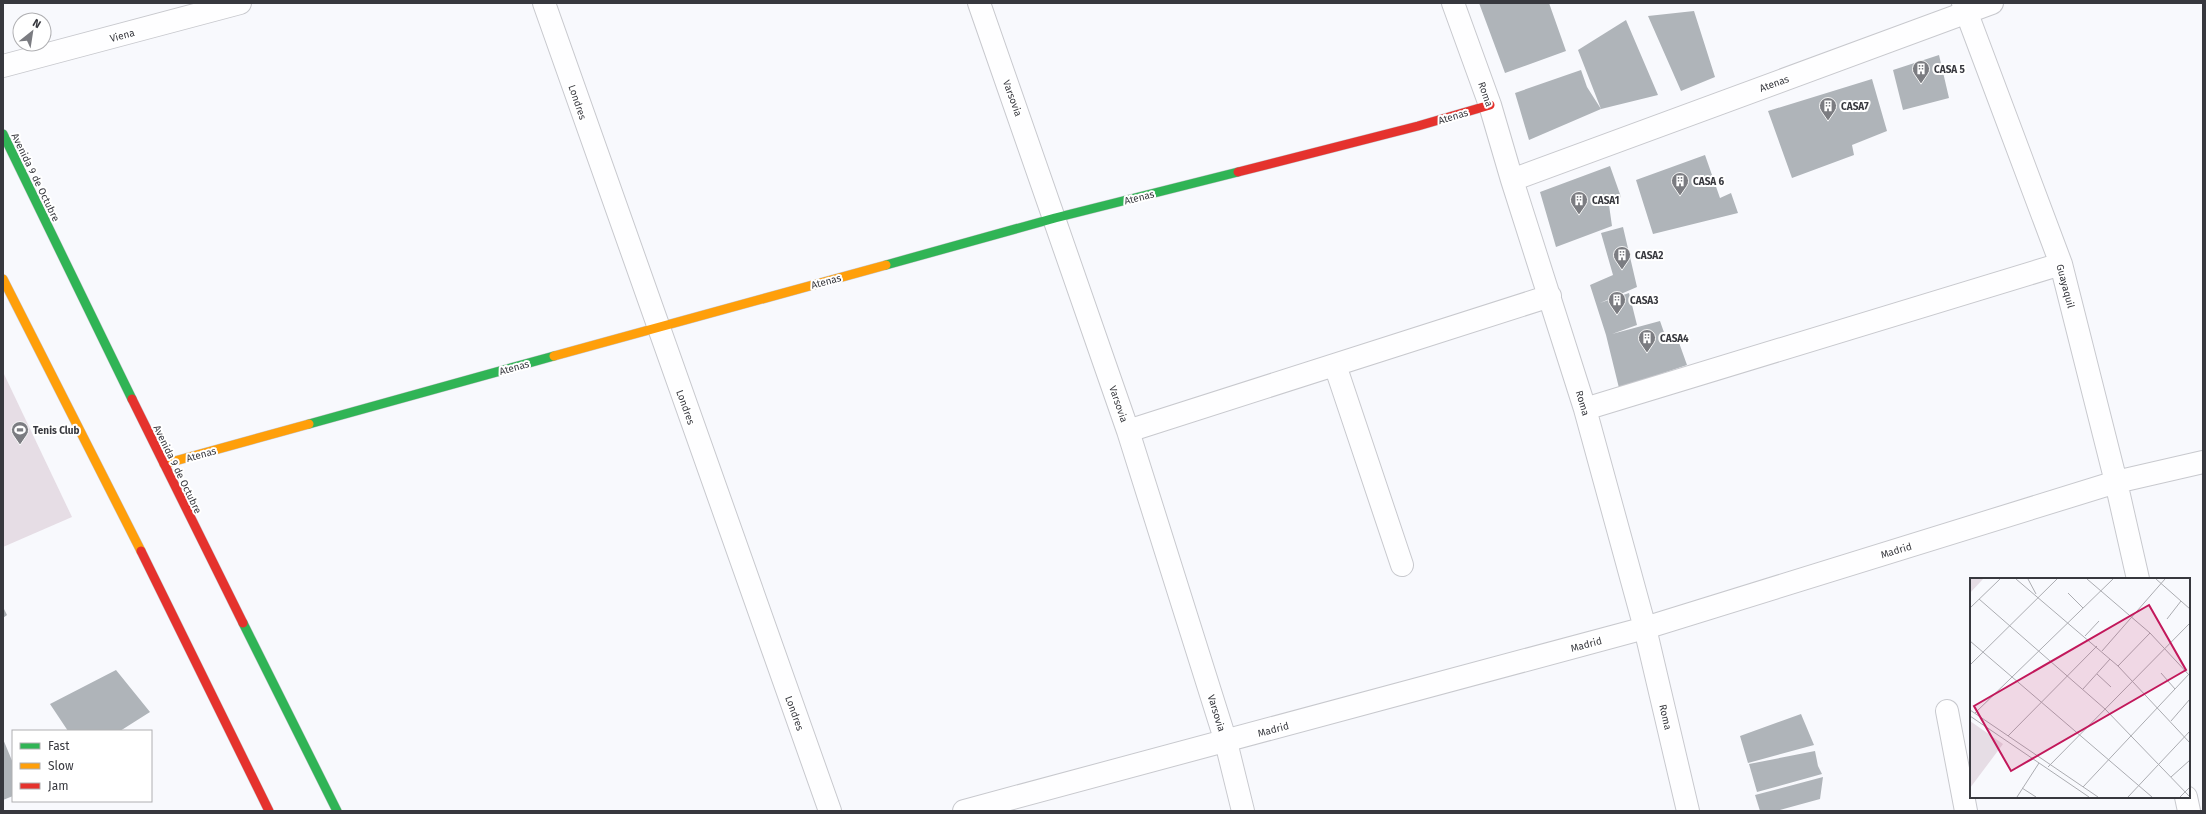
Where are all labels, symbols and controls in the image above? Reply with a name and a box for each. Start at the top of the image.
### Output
north arrow [12,12,52,52]
text: N [30,16,43,31]
street label: Viena [109,27,136,45]
building icon: CASA 5 [1911,59,1931,84]
place label: CASA 5 [1934,64,1966,76]
street label: Atenas [1758,73,1791,95]
street label: Varsovia [1000,78,1024,118]
street label: Roma [1475,80,1495,108]
street label: Londres [566,83,589,122]
building icon: CASA7 [1818,96,1838,121]
place label: CASA7 [1841,101,1869,113]
street label: Atenas [1437,107,1470,127]
street label: Avenida 9 de Octubre [8,131,62,224]
building icon: CASA 6 [1670,171,1690,196]
place label: CASA 6 [1693,176,1725,188]
street label: Atenas [1123,188,1156,207]
building icon: CASA1 [1569,190,1589,215]
place label: CASA1 [1592,195,1619,207]
building icon: CASA2 [1612,245,1632,270]
place label: CASA2 [1635,250,1664,262]
street label: Guayaquil [2053,263,2077,310]
street label: Atenas [810,272,843,292]
building icon: CASA3 [1607,290,1627,315]
place label: CASA3 [1630,295,1658,307]
building icon: CASA4 [1637,328,1657,353]
place label: CASA4 [1660,333,1689,345]
street label: Atenas [498,358,531,378]
street label: Varsovia [1106,384,1130,424]
street label: Londres [673,388,697,427]
street label: Roma [1573,389,1592,417]
sports icon: Tenis Club [10,420,30,445]
street label: Avenida 9 de Octubre [150,423,204,516]
place label: Tenis Club [33,425,79,437]
street label: Atenas [185,445,218,465]
street label: Madrid [1879,541,1913,561]
inset map [1970,578,2190,798]
street label: Madrid [1569,635,1603,655]
street label: Varsovia [1205,693,1227,733]
street label: Londres [782,694,806,733]
street label: Roma [1656,703,1674,731]
street label: Madrid [1256,720,1290,740]
legend [12,730,152,802]
text: Fast [48,739,70,753]
text: Slow [48,759,74,773]
text: Jam [48,779,68,793]

